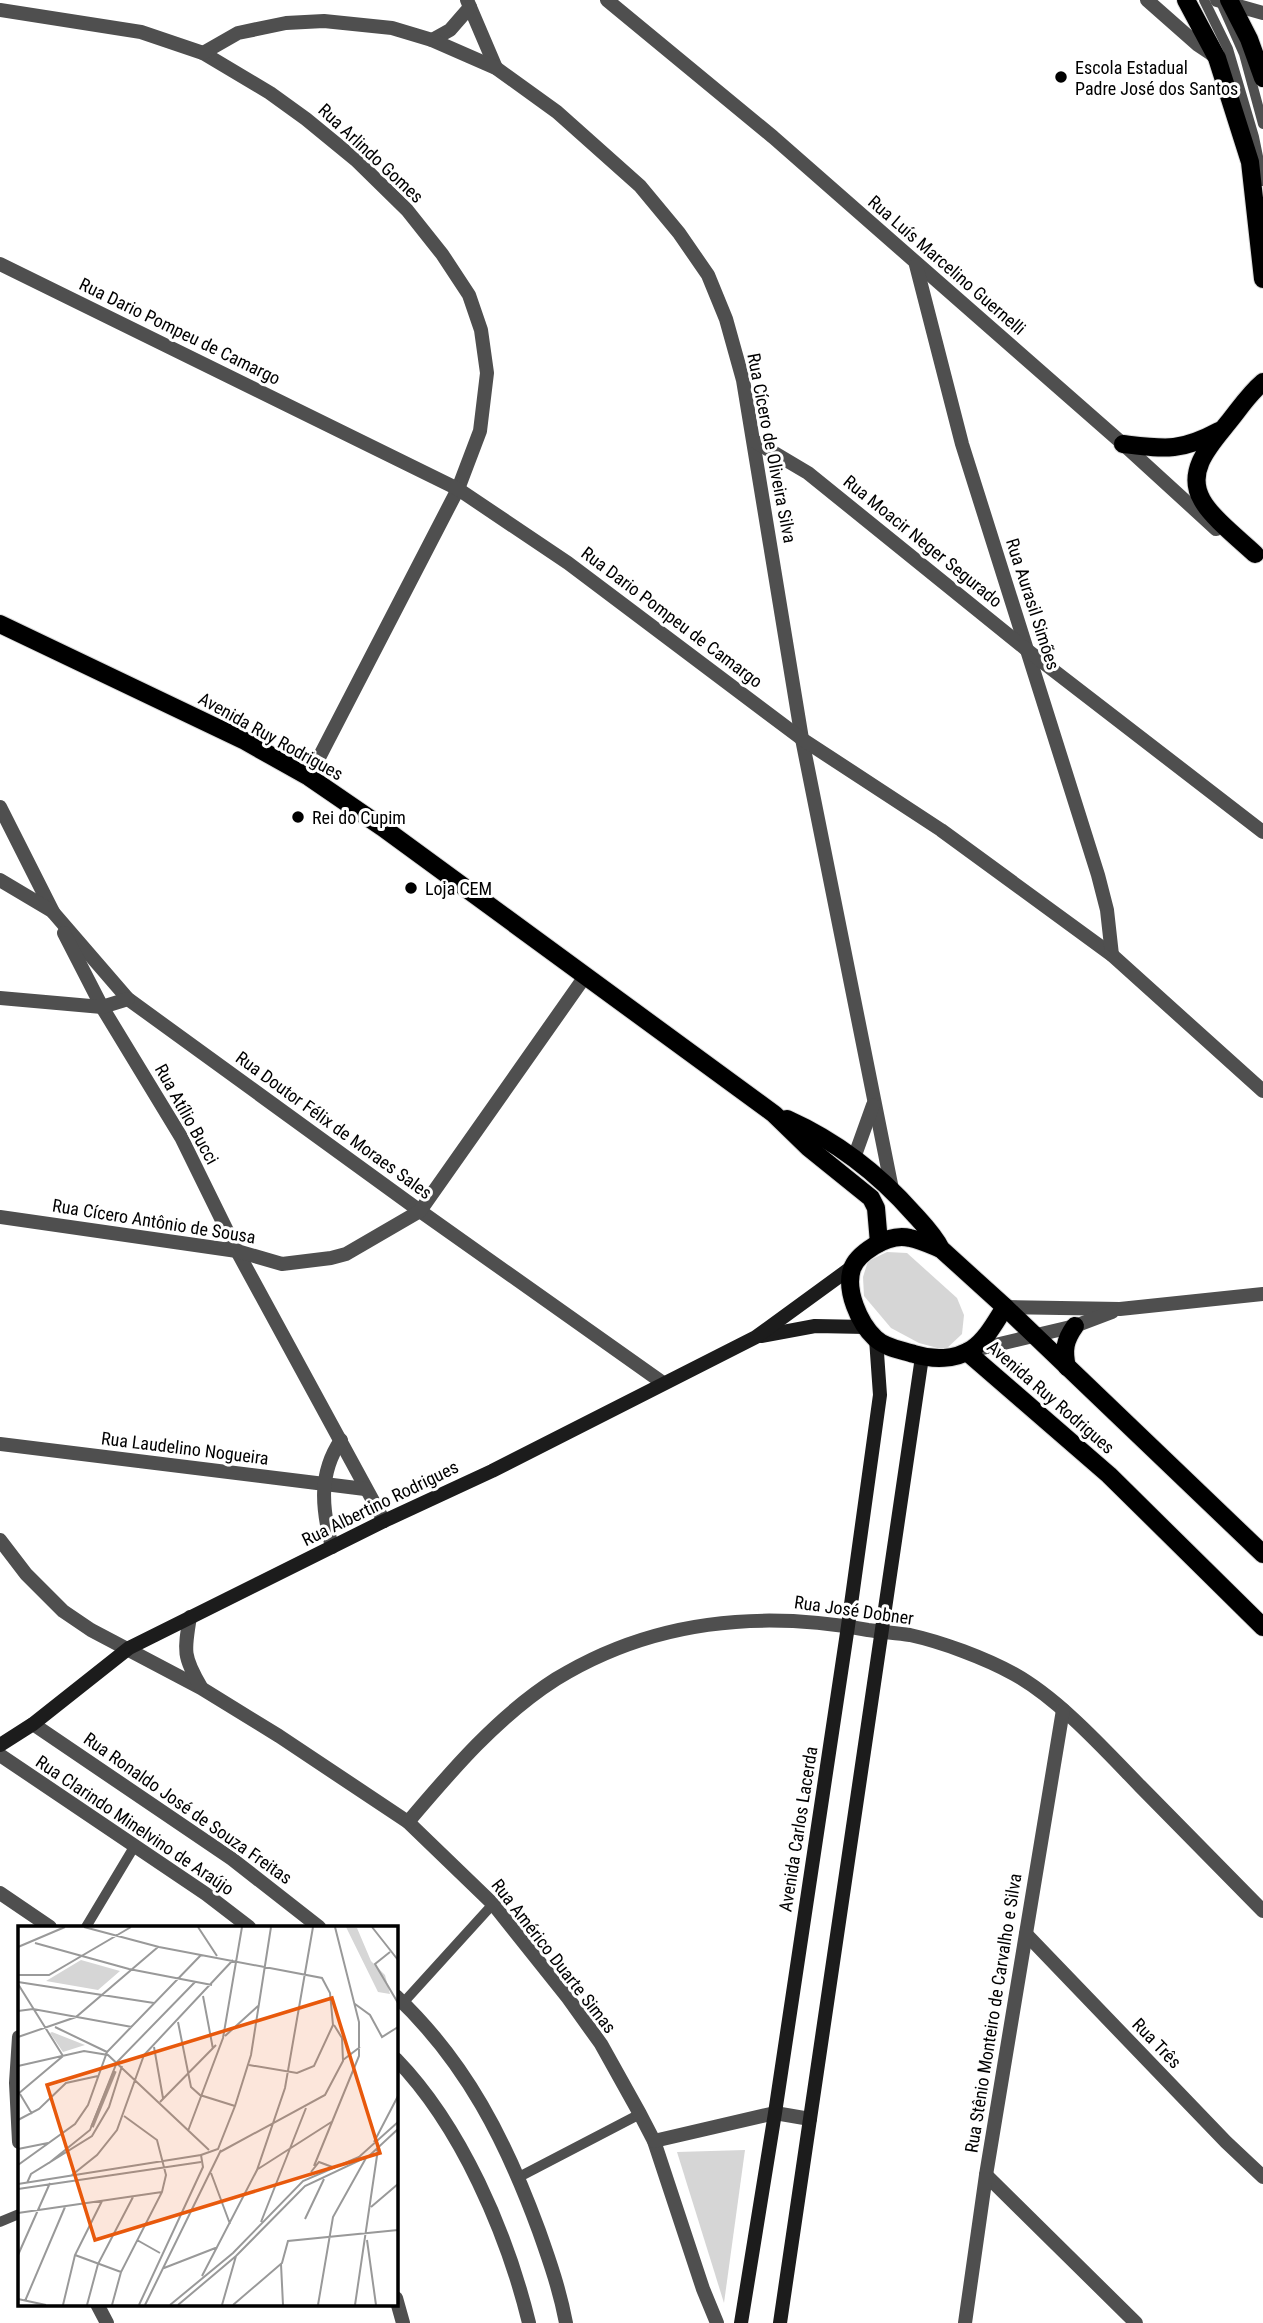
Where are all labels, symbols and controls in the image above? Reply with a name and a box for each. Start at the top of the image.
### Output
place label: Escola Estadual Padre José dos Santos [1075,57,1238,99]
marker: Escola Estadual Padre José dos Santos [1053,69,1069,85]
street label: Rua Arlindo Gomes [314,99,428,207]
street label: Rua Luís Marcelino Guernelli [864,191,1030,339]
street label: Rua Dario Pompeu de Camargo [76,273,284,389]
street label: Rua Cícero de Oliveira Silva [743,351,801,545]
street label: Rua Moacir Neger Segurado [839,471,1007,611]
street label: Rua Aurasil Simões [1002,536,1064,672]
street label: Rua Dario Pompeu de Camargo [577,542,767,692]
street label: Avenida Ruy Rodrigues [195,688,347,784]
place label: Rei do Cupim [312,807,406,828]
marker: Rei do Cupim [290,809,306,825]
place label: Loja CEM [425,878,492,899]
marker: Loja CEM [403,880,419,896]
street label: Rua Doutor Félix de Moraes Sales [232,1047,436,1203]
street label: Rua Atílio Bucci [151,1060,223,1168]
street label: Rua Cícero Antônio de Sousa [51,1195,257,1247]
street label: Avenida Ruy Rodrigues [983,1336,1119,1458]
street label: Rua Laudelino Nogueira [100,1427,270,1469]
street label: Rua Albertino Rodrigues [298,1456,462,1550]
street label: Rua José Dobner [793,1591,916,1629]
street label: Rua Ronaldo José de Souza Freitas [80,1728,296,1888]
street label: Avenida Carlos Lacerda [775,1745,821,1913]
street label: Rua Clarindo Minelvino de Araújo [32,1751,238,1899]
street label: Rua Stênio Monteiro de Carvalho e Silva [961,1872,1025,2154]
street label: Rua Américo Duarte Simas [487,1875,621,2037]
inset map [18,1926,397,2306]
street label: Rua Três [1128,2014,1186,2072]

